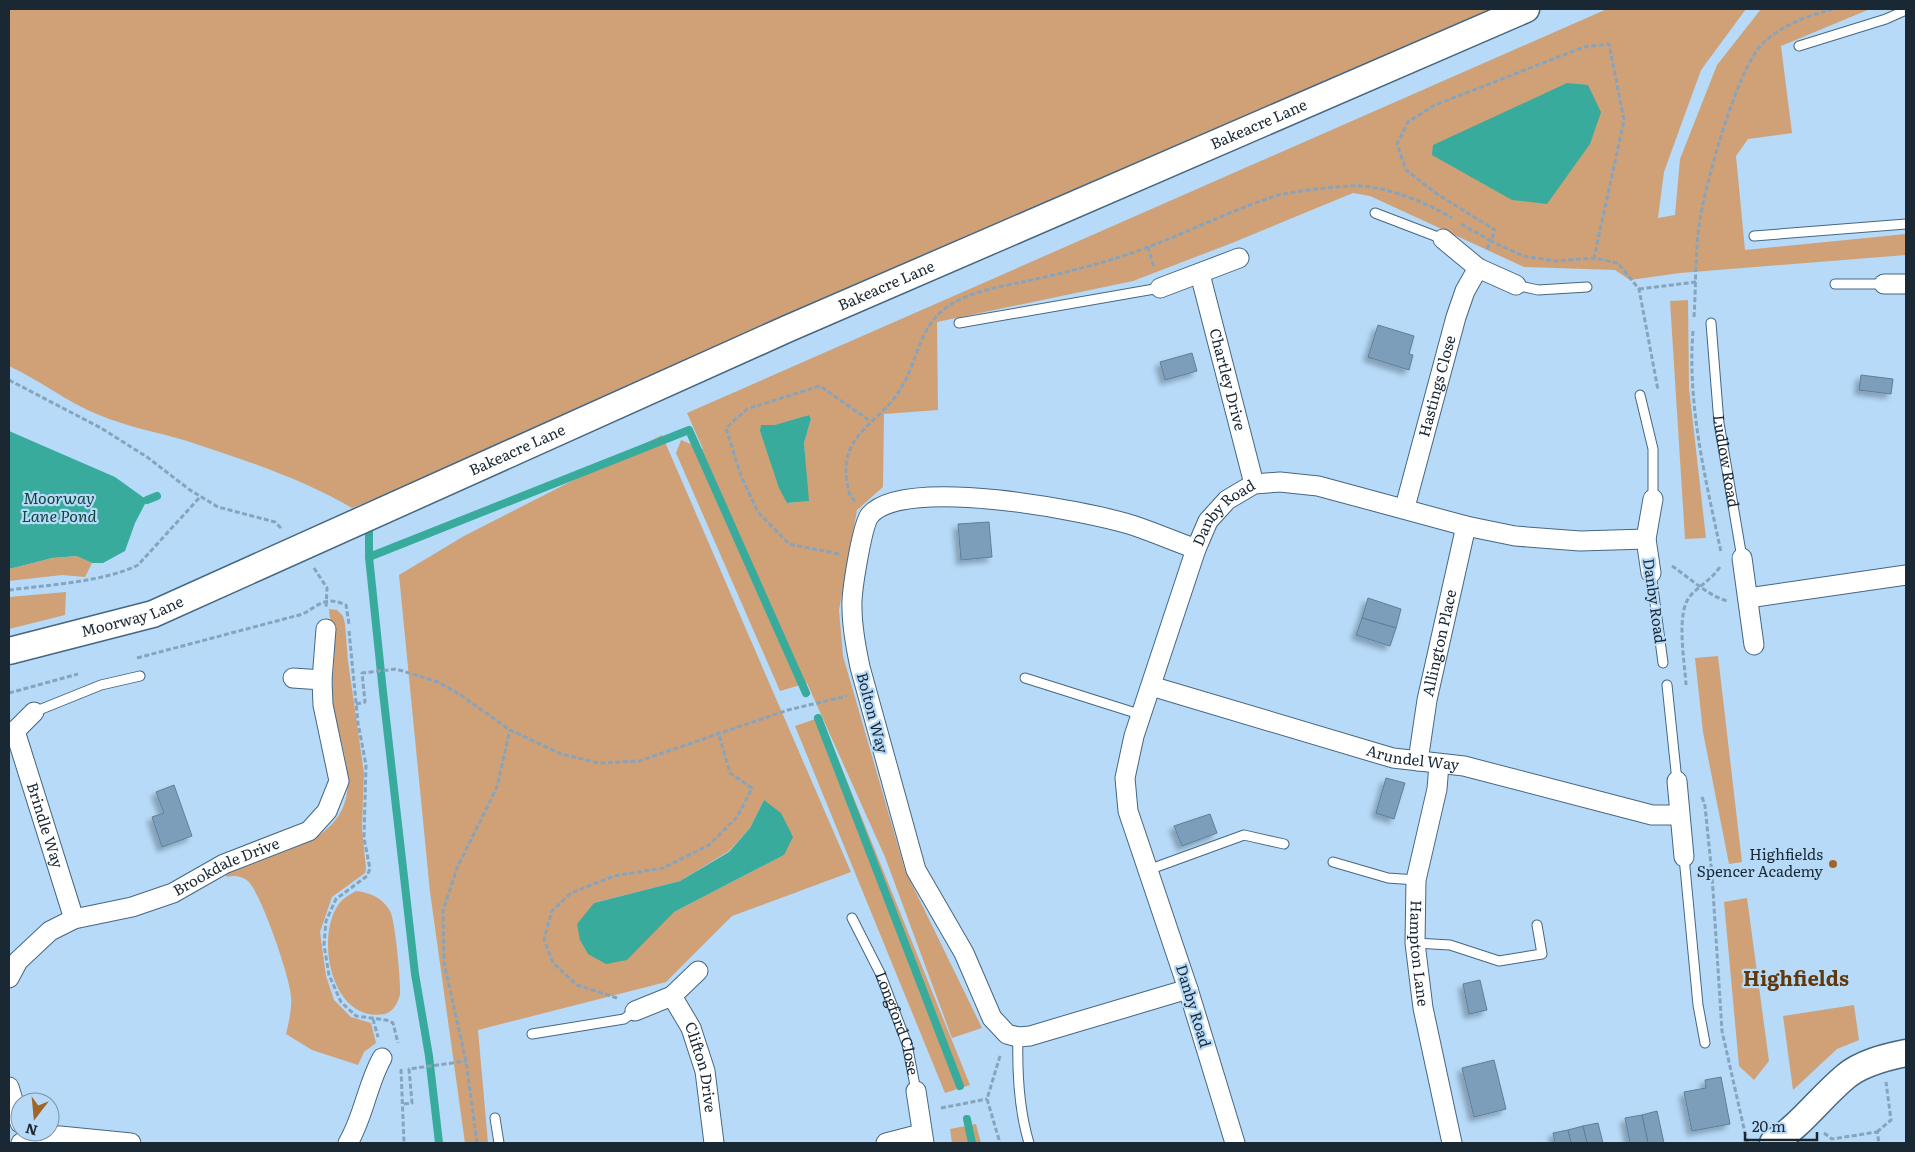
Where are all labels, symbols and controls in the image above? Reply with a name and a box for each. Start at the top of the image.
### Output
street label: Bakeacre Lane [1206,92,1310,154]
street label: Bakeacre Lane [834,253,938,316]
street label: Chartley Drive [1204,326,1253,433]
street label: Hastings Close [1411,332,1461,439]
street label: Ludlow Road [1708,414,1746,509]
street label: Bakeacre Lane [465,417,569,481]
street label: Danby Road [1186,473,1259,549]
water label: Moorway Lane Pond [21,485,97,527]
street label: Danby Road [1638,557,1673,645]
street label: Allington Place [1415,587,1462,699]
street label: Moorway Lane [78,589,187,642]
street label: Bolton Way [852,670,895,756]
street label: Arundel Way [1364,738,1461,775]
street label: Brindle Way [22,779,70,871]
street label: Brookdale Drive [168,831,283,901]
place label: Highfields Spencer Academy [1697,842,1823,882]
marker: Highfields Spencer Academy [1827,858,1839,870]
street label: Hampton Lane [1405,900,1436,1008]
street label: Danby Road [1171,961,1218,1050]
district label: Highfields [1743,962,1849,992]
street label: Longford Close [870,968,926,1077]
street label: Clifton Drive [680,1017,723,1114]
north arrow [10,1092,60,1142]
scale bar [1745,1110,1818,1142]
text: 20 m [1752,1114,1786,1137]
text: N [22,1119,40,1142]

